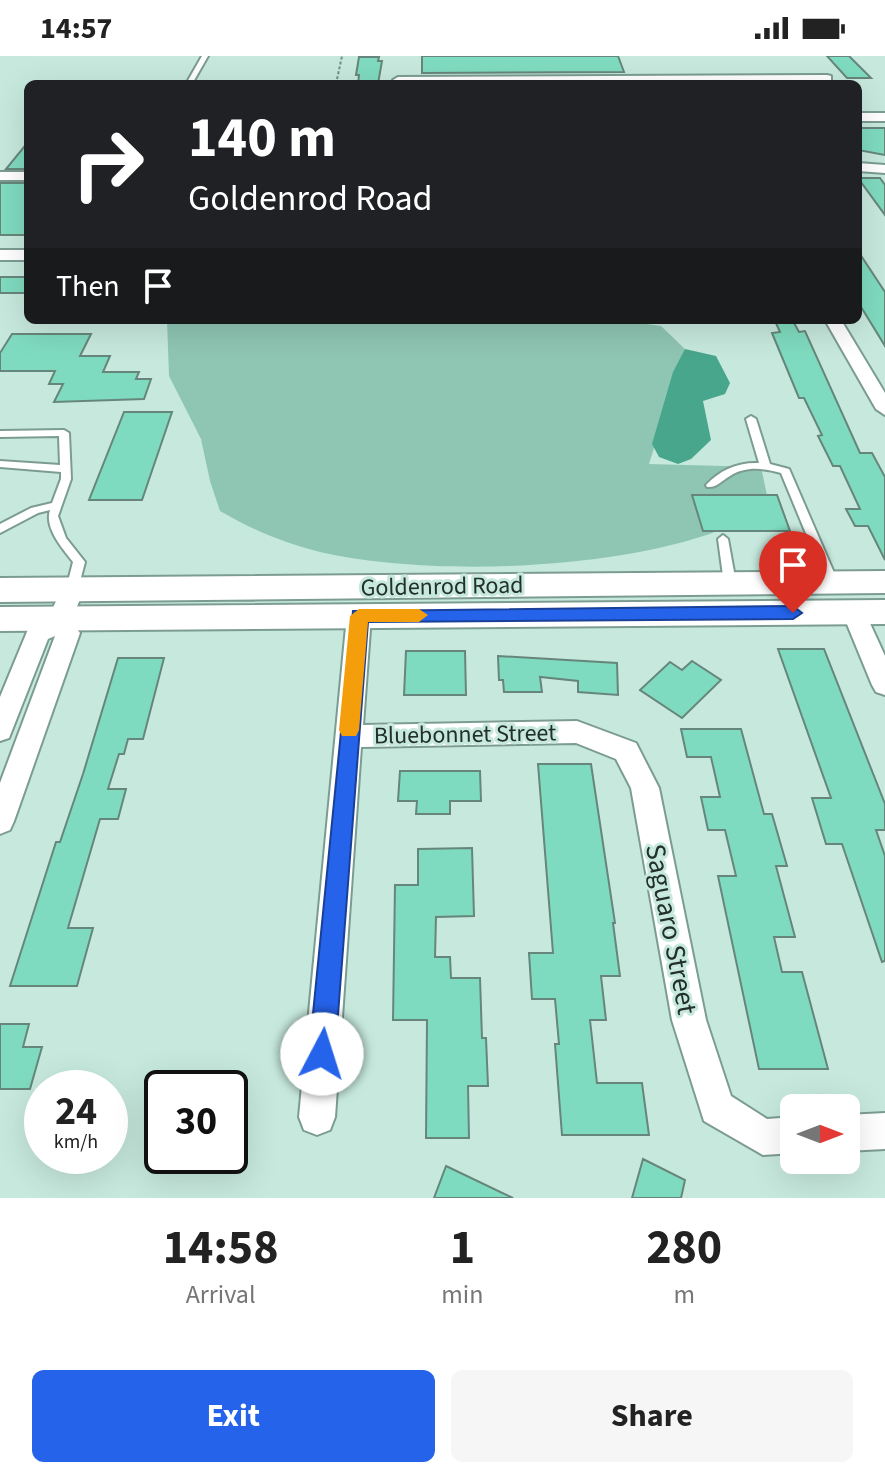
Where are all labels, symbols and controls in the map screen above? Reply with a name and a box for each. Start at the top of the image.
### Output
text: 14:57 [40,7,112,50]
text: 140 m [188,99,336,178]
icon: right [56,112,160,216]
text: Goldenrod Road [188,173,433,224]
icon: arrive [136,264,180,308]
text: Then [56,265,120,308]
pin [759,531,827,613]
icon: arrive [771,543,815,587]
street label: Goldenrod Road [360,568,524,605]
street label: Bluebonnet Street [373,715,557,754]
street label: Saguaro Street [635,841,707,1018]
position arrow [280,1012,364,1096]
speed limit sign: 30 [144,1070,248,1174]
text: 24 [55,1083,97,1140]
north arrow [780,1094,860,1174]
map controls [780,1094,860,1174]
text: km/h [54,1128,98,1156]
text: 14:58 [163,1214,279,1282]
text: 1 [450,1214,475,1282]
text: 280 [646,1214,722,1282]
text: Arrival [186,1276,256,1313]
text: min [441,1276,483,1313]
text: m [673,1276,695,1313]
button: Exit [32,1370,435,1462]
button: Share [451,1370,853,1462]

